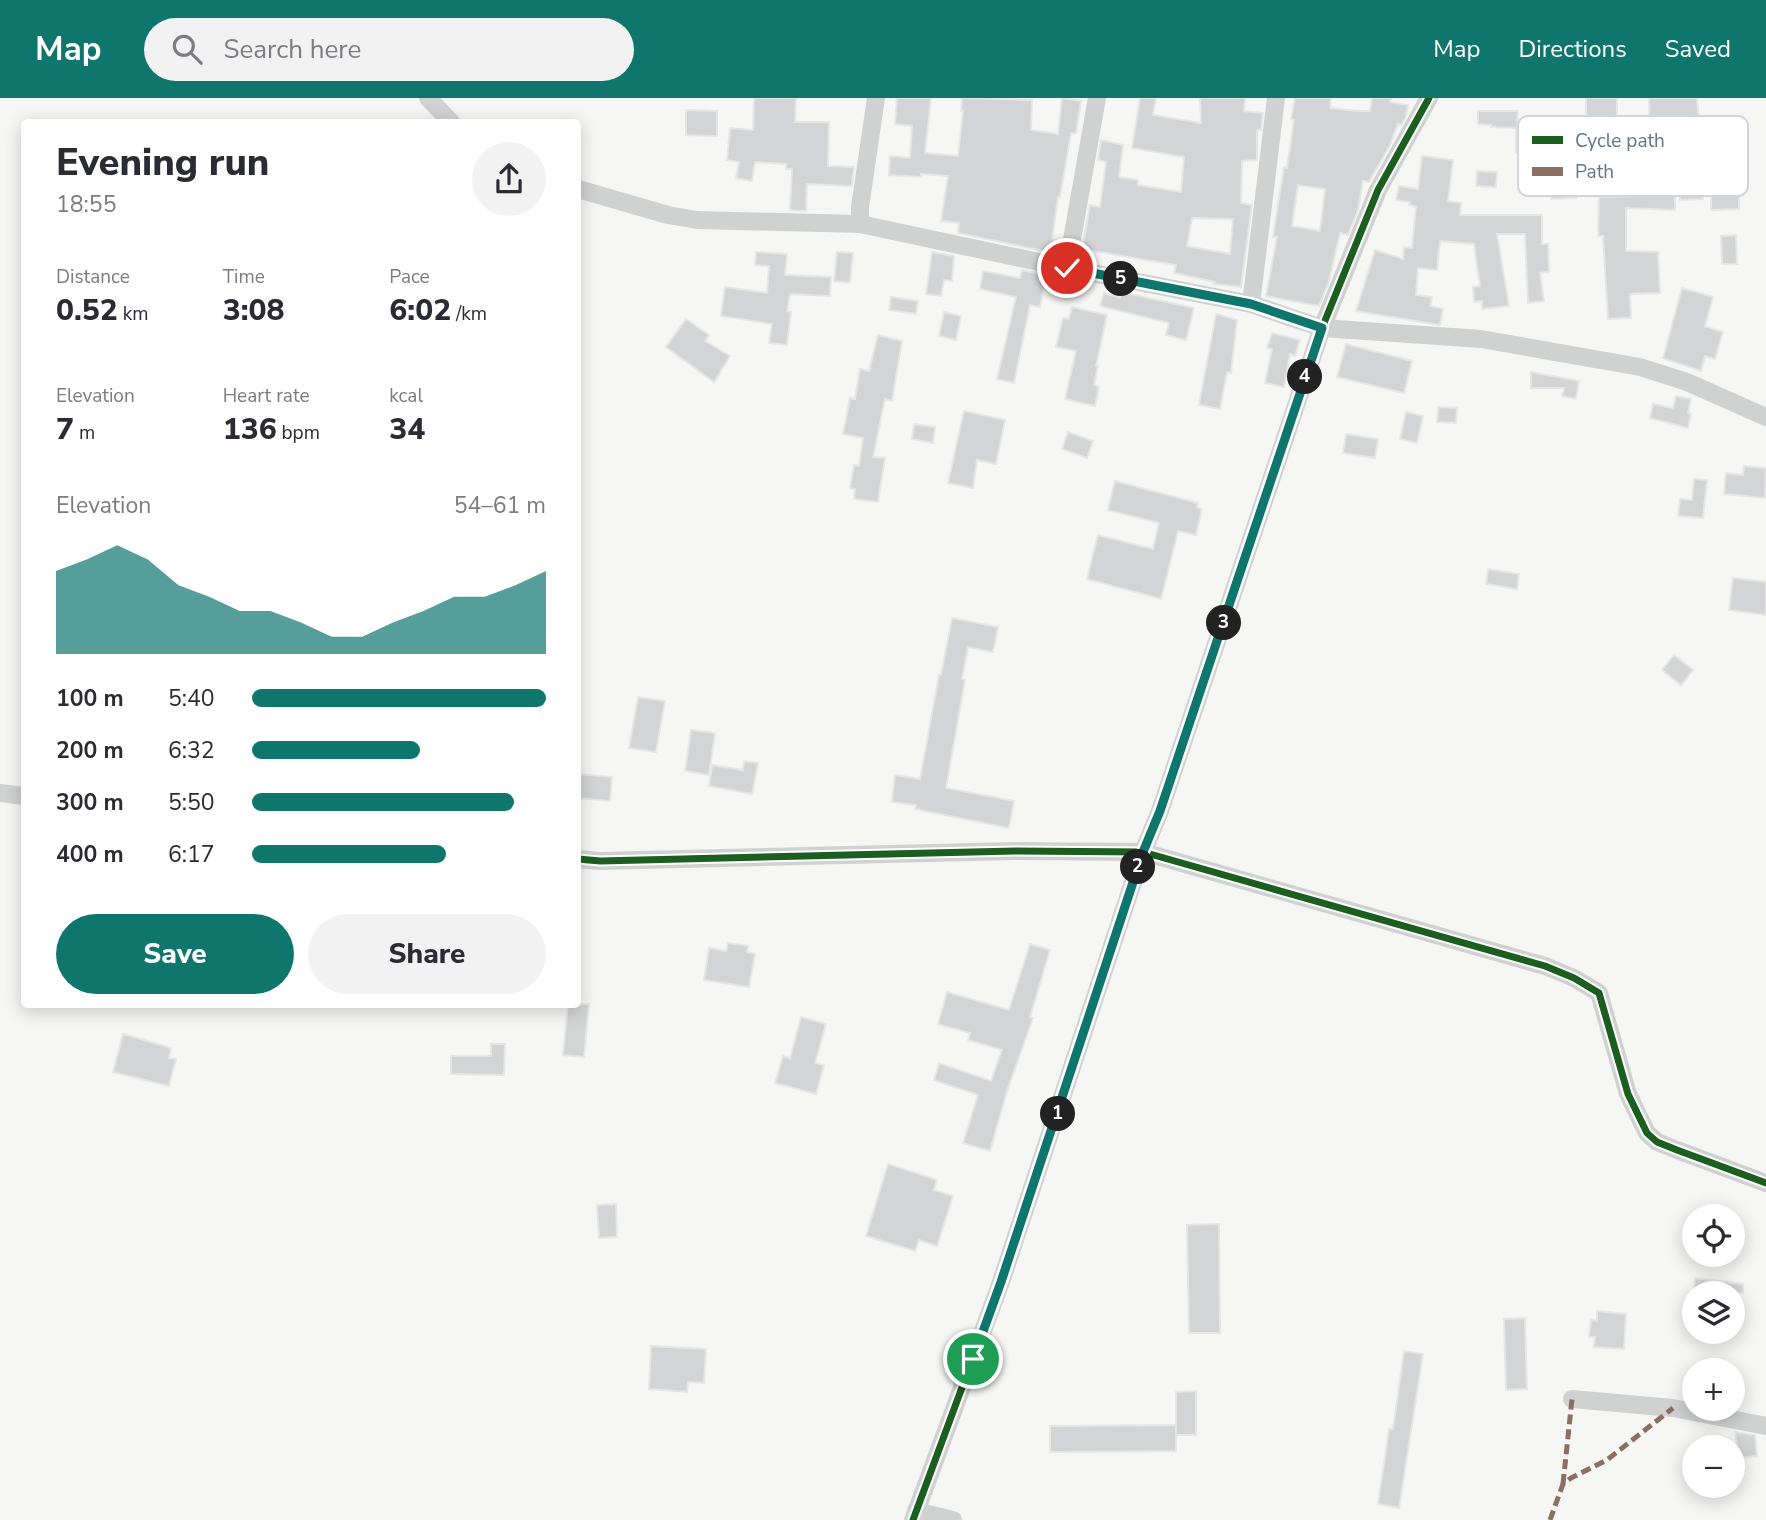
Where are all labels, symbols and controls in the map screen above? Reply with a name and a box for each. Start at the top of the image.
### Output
search box [144,18,634,81]
text: Map [35,27,102,72]
icon: search [168,30,206,68]
text: Search here [224,32,361,67]
text: Map [1433,33,1480,65]
text: Directions [1518,33,1627,65]
text: Saved [1665,33,1731,65]
legend [1518,116,1748,196]
text: Cycle path [1575,128,1665,154]
text: Evening run [56,137,269,188]
button: share [472,142,546,216]
text: Path [1575,159,1614,185]
text: 18:55 [56,189,116,220]
pin [1037,238,1097,298]
icon: check [1048,249,1086,287]
pin: 5 [1104,262,1138,296]
text: Distance [56,264,130,290]
text: Time [223,264,265,290]
text: Pace [389,264,430,290]
text: 5 [1115,265,1126,291]
text: 0.52 [56,290,118,331]
text: 3:08 [223,290,284,331]
text: 6:02 [389,290,451,331]
text: km [118,301,148,327]
text: /km [451,301,487,327]
pin: 4 [1288,360,1322,394]
text: 4 [1299,363,1310,389]
text: Elevation [56,383,135,409]
text: Heart rate [223,383,310,409]
text: kcal [389,383,423,409]
text: 7 [56,409,74,450]
text: 136 [223,409,277,450]
text: 34 [389,409,425,450]
text: m [74,420,95,446]
text: bpm [277,420,320,446]
text: Elevation [56,490,151,521]
text: 54–61 m [454,490,546,521]
pin: 3 [1206,606,1242,640]
text: 3 [1218,609,1229,635]
text: 100 m [56,683,124,714]
text: 5:40 [168,683,215,714]
text: 200 m [56,735,124,766]
text: 6:32 [168,735,215,766]
text: 300 m [56,787,124,818]
text: 5:50 [168,787,215,818]
text: 400 m [56,839,124,870]
text: 6:17 [168,839,215,870]
pin: 2 [1120,850,1156,884]
text: 2 [1132,853,1143,879]
button: Save [56,914,294,994]
button: Share [308,914,546,994]
pin: 1 [1040,1096,1076,1132]
text: 1 [1052,1100,1063,1126]
map controls [1682,1204,1745,1498]
button: locate [1682,1204,1745,1267]
button: layers [1682,1281,1745,1344]
pin [943,1329,1003,1389]
icon: arrive [954,1340,992,1378]
button: + [1682,1358,1745,1421]
button: − [1682,1435,1745,1498]

